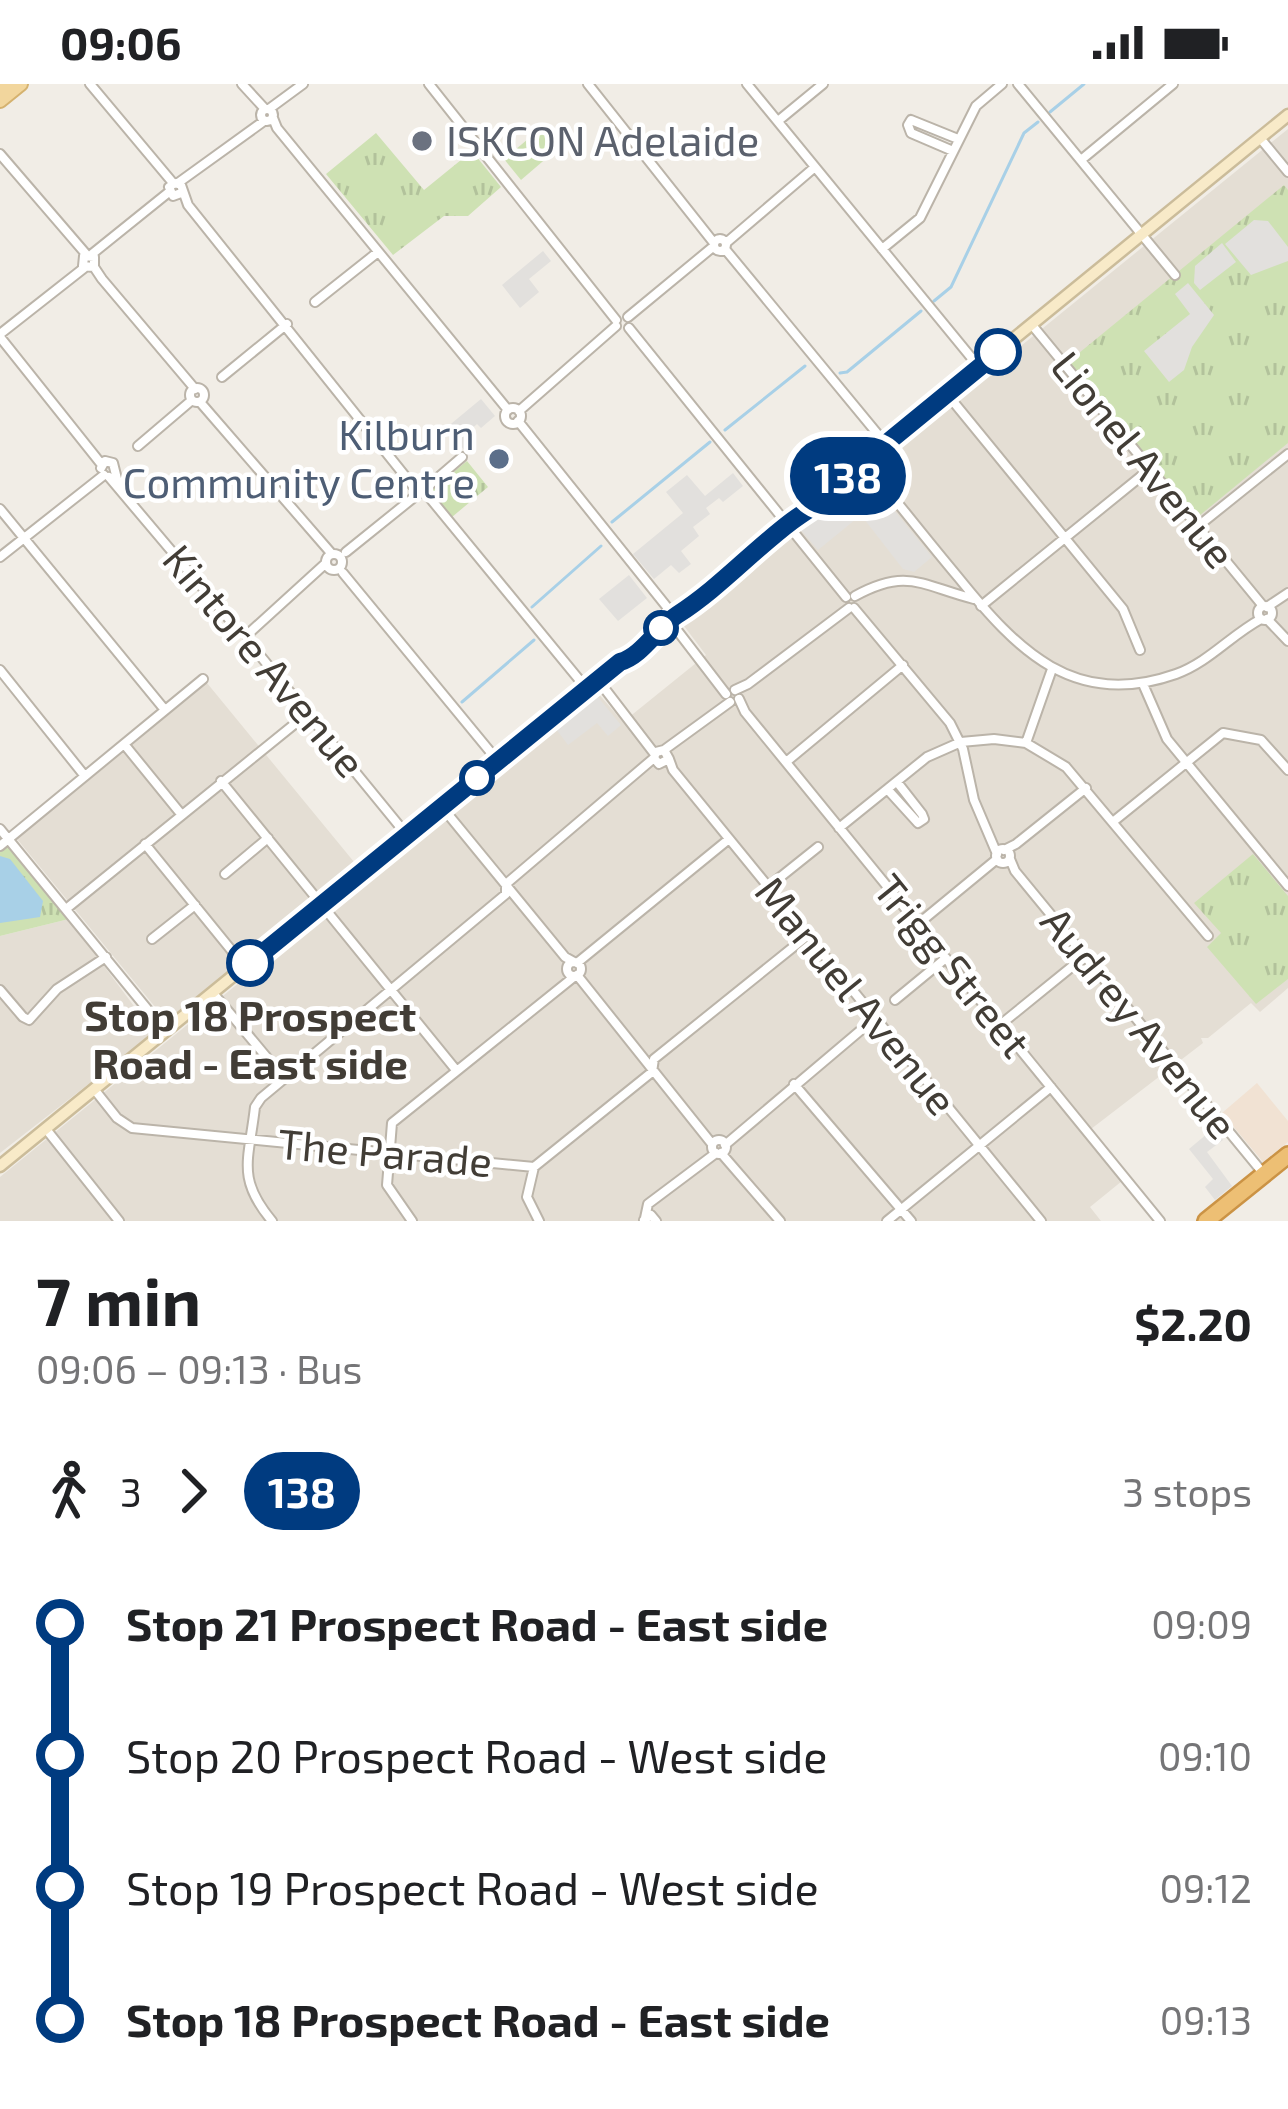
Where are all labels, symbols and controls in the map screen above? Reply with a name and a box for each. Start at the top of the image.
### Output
text: 09:06 [60,15,181,69]
place label: ISKCON Adelaide [446,114,759,164]
marker: ISKCON Adelaide [409,128,435,154]
unlabelled marker [976,330,1020,374]
street label: Lionel Avenue [1042,341,1247,577]
place label: Kilburn Community Centre [122,408,475,506]
line badge: 138 [779,437,917,515]
marker: Kilburn Community Centre [486,446,512,472]
text: 138 [814,451,882,501]
street label: Kintore Avenue [154,534,377,786]
unlabelled marker [645,612,677,644]
unlabelled marker [461,762,493,794]
street label: Trigg Street [865,863,1042,1066]
street label: Manuel Avenue [746,866,969,1124]
street label: Audrey Avenue [1032,896,1249,1148]
marker: Stop 18 Prospect Road - East side [228,941,272,985]
place label: Stop 18 Prospect Road - East side [84,989,416,1087]
street label: The Parade [276,1117,494,1185]
text: 7 min [36,1260,201,1339]
text: $2.20 [1134,1296,1252,1350]
text: 09:06 – 09:13 · Bus [36,1345,362,1392]
icon: walk [36,1458,102,1524]
icon: forward [160,1458,226,1524]
text: 138 [268,1466,336,1516]
text: 3 [120,1468,142,1515]
text: 3 stops [1122,1468,1252,1515]
text: Stop 21 Prospect Road - East side [126,1596,828,1650]
text: 09:09 [1151,1600,1252,1647]
text: Stop 20 Prospect Road - West side [126,1728,828,1782]
text: 09:10 [1158,1732,1252,1779]
text: Stop 19 Prospect Road - West side [126,1860,819,1914]
text: 09:12 [1160,1864,1252,1911]
text: Stop 18 Prospect Road - East side [126,1992,830,2046]
text: 09:13 [1160,1996,1252,2043]

